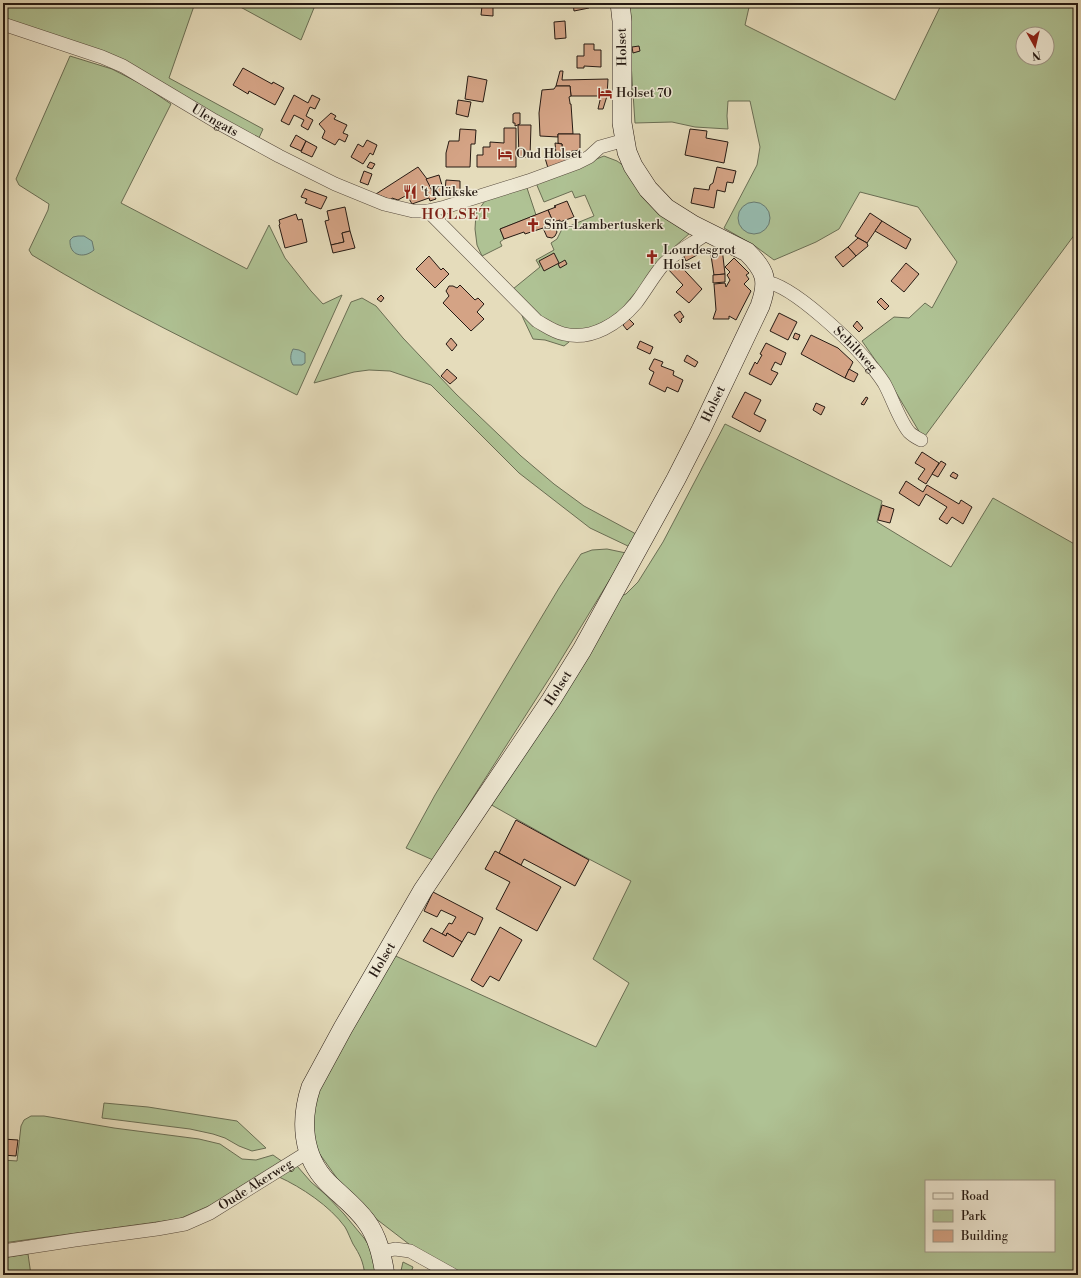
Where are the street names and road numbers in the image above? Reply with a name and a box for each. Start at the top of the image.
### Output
street label: Holset [614,27,630,66]
street label: Ulengats [188,101,241,140]
street label: Schiltweg [830,323,881,375]
street label: Holset [698,383,729,425]
street label: Holset [541,667,575,709]
street label: Holset [366,939,399,981]
street label: Oude Akerweg [215,1155,296,1214]

